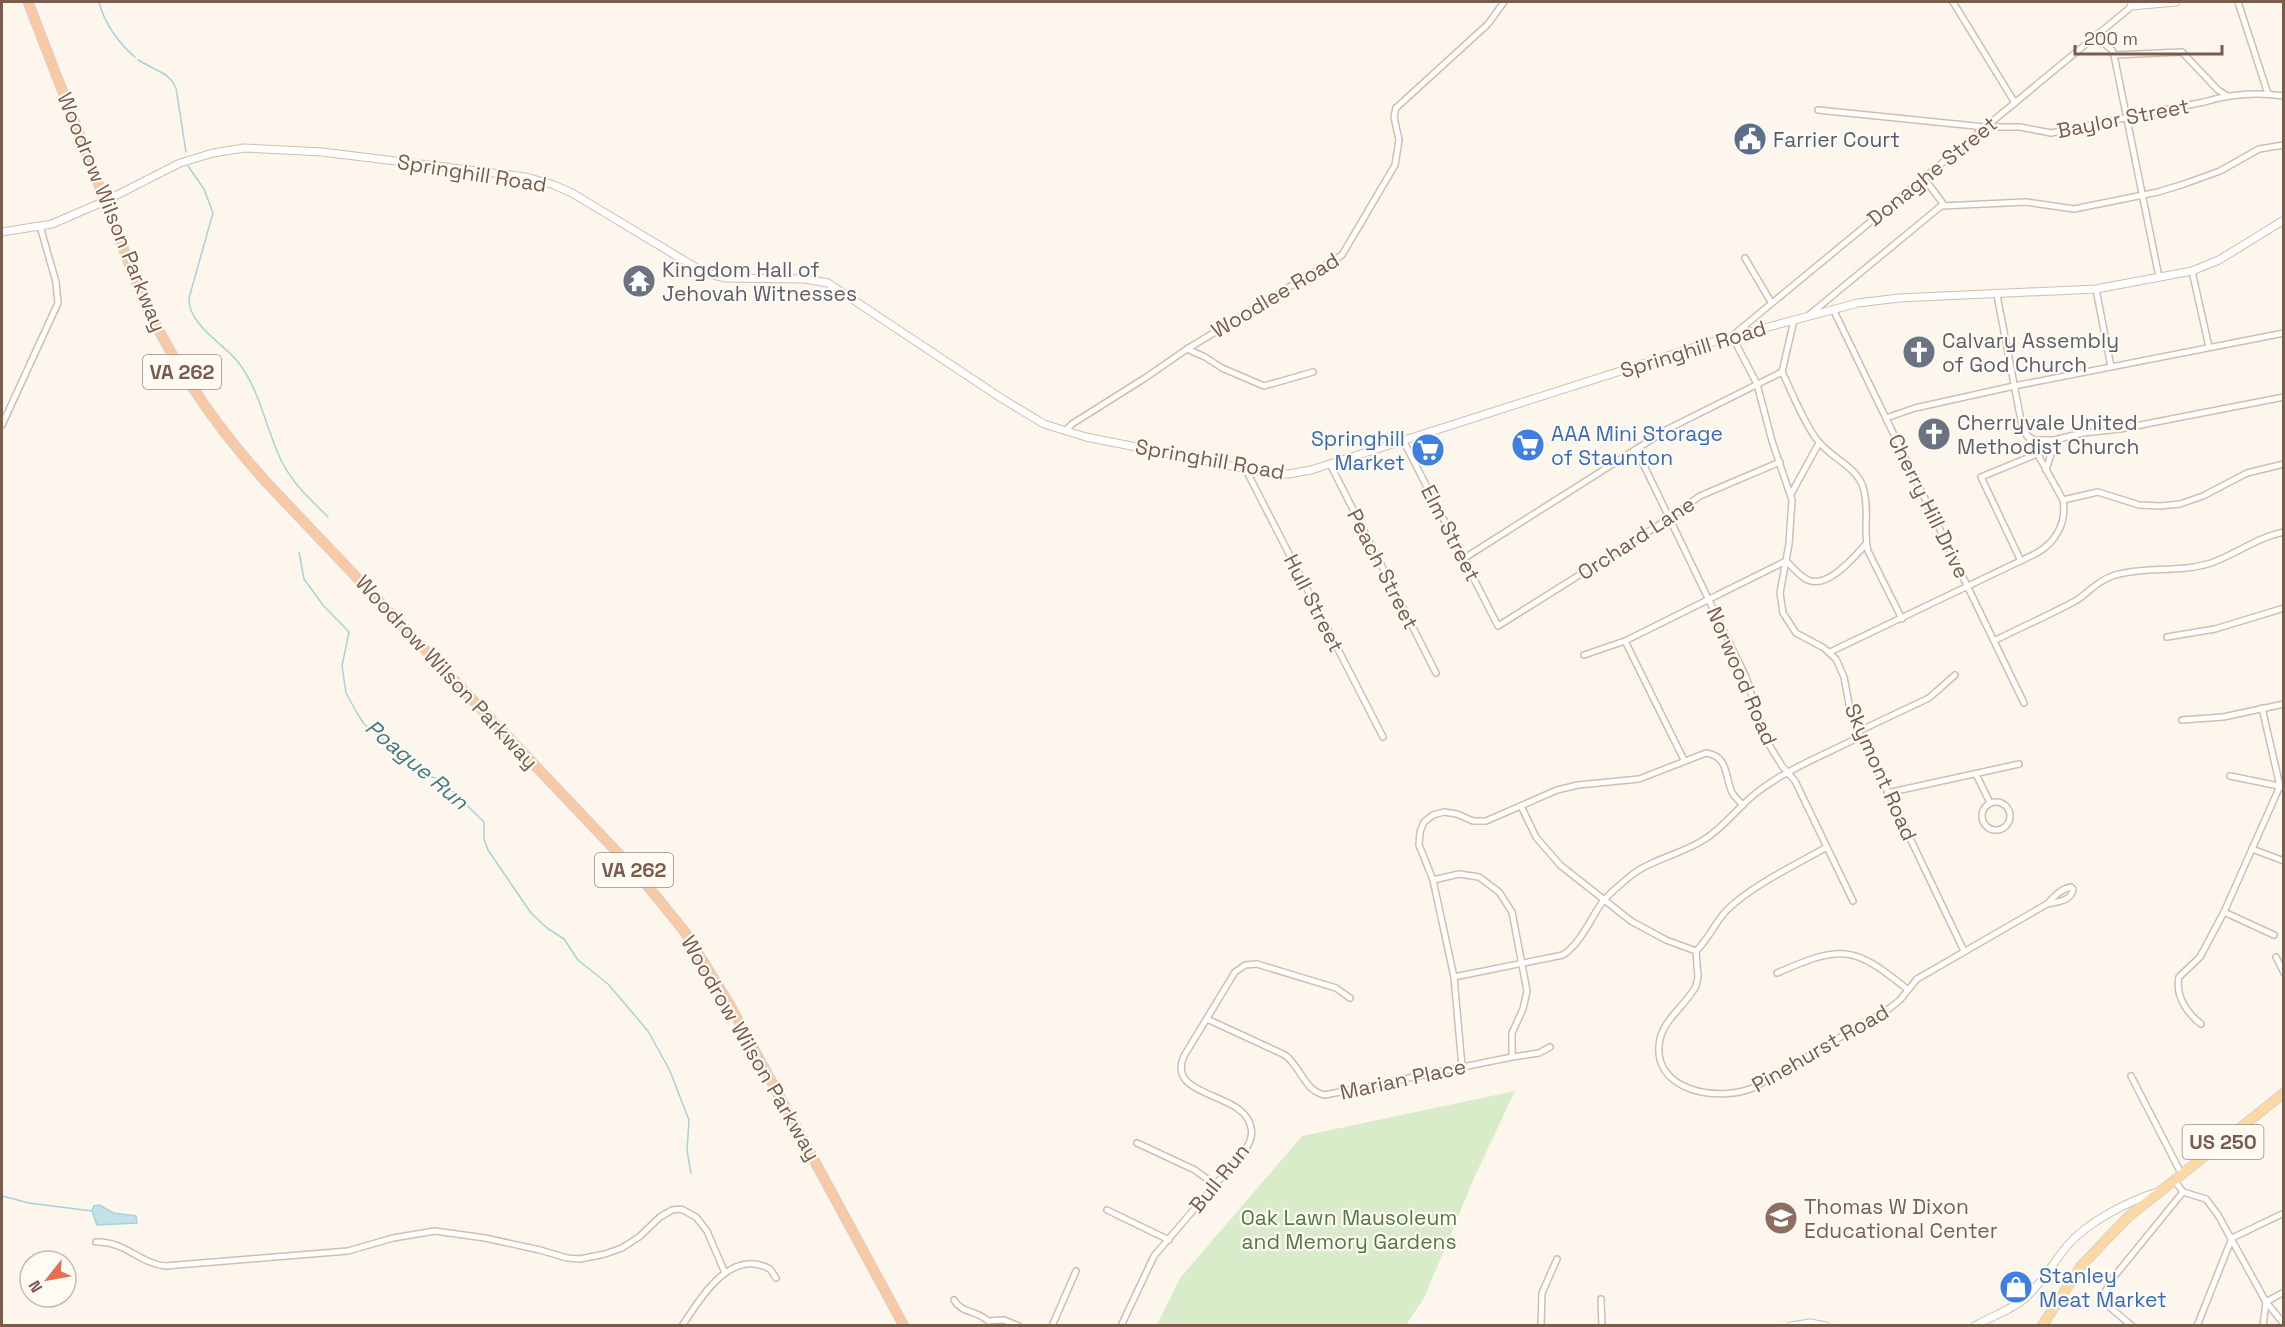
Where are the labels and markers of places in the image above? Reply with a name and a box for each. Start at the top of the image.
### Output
public building icon: Farrier Court [1732,121,1768,157]
place label: Farrier Court [1773,126,1900,153]
place label: Kingdom Hall of Jehovah Witnesses [662,256,857,307]
temple icon: Kingdom Hall of Jehovah Witnesses [621,263,657,299]
place label: Calvary Assembly of God Church [1942,327,2119,378]
church icon: Calvary Assembly of God Church [1901,334,1937,370]
place label: Cherryvale United Methodist Church [1957,409,2139,460]
church icon: Cherryvale United Methodist Church [1916,416,1952,452]
place label: AAA Mini Storage of Staunton [1551,420,1723,471]
place label: Springhill Market [1311,425,1405,476]
supermarket icon: AAA Mini Storage of Staunton [1510,427,1546,463]
supermarket icon: Springhill Market [1410,432,1446,468]
place label: Thomas W Dixon Educational Center [1804,1193,1998,1244]
school or university icon: Thomas W Dixon Educational Center [1763,1200,1799,1236]
place label: Stanley Meat Market [2039,1262,2167,1313]
shop icon: Stanley Meat Market [1998,1269,2034,1305]

